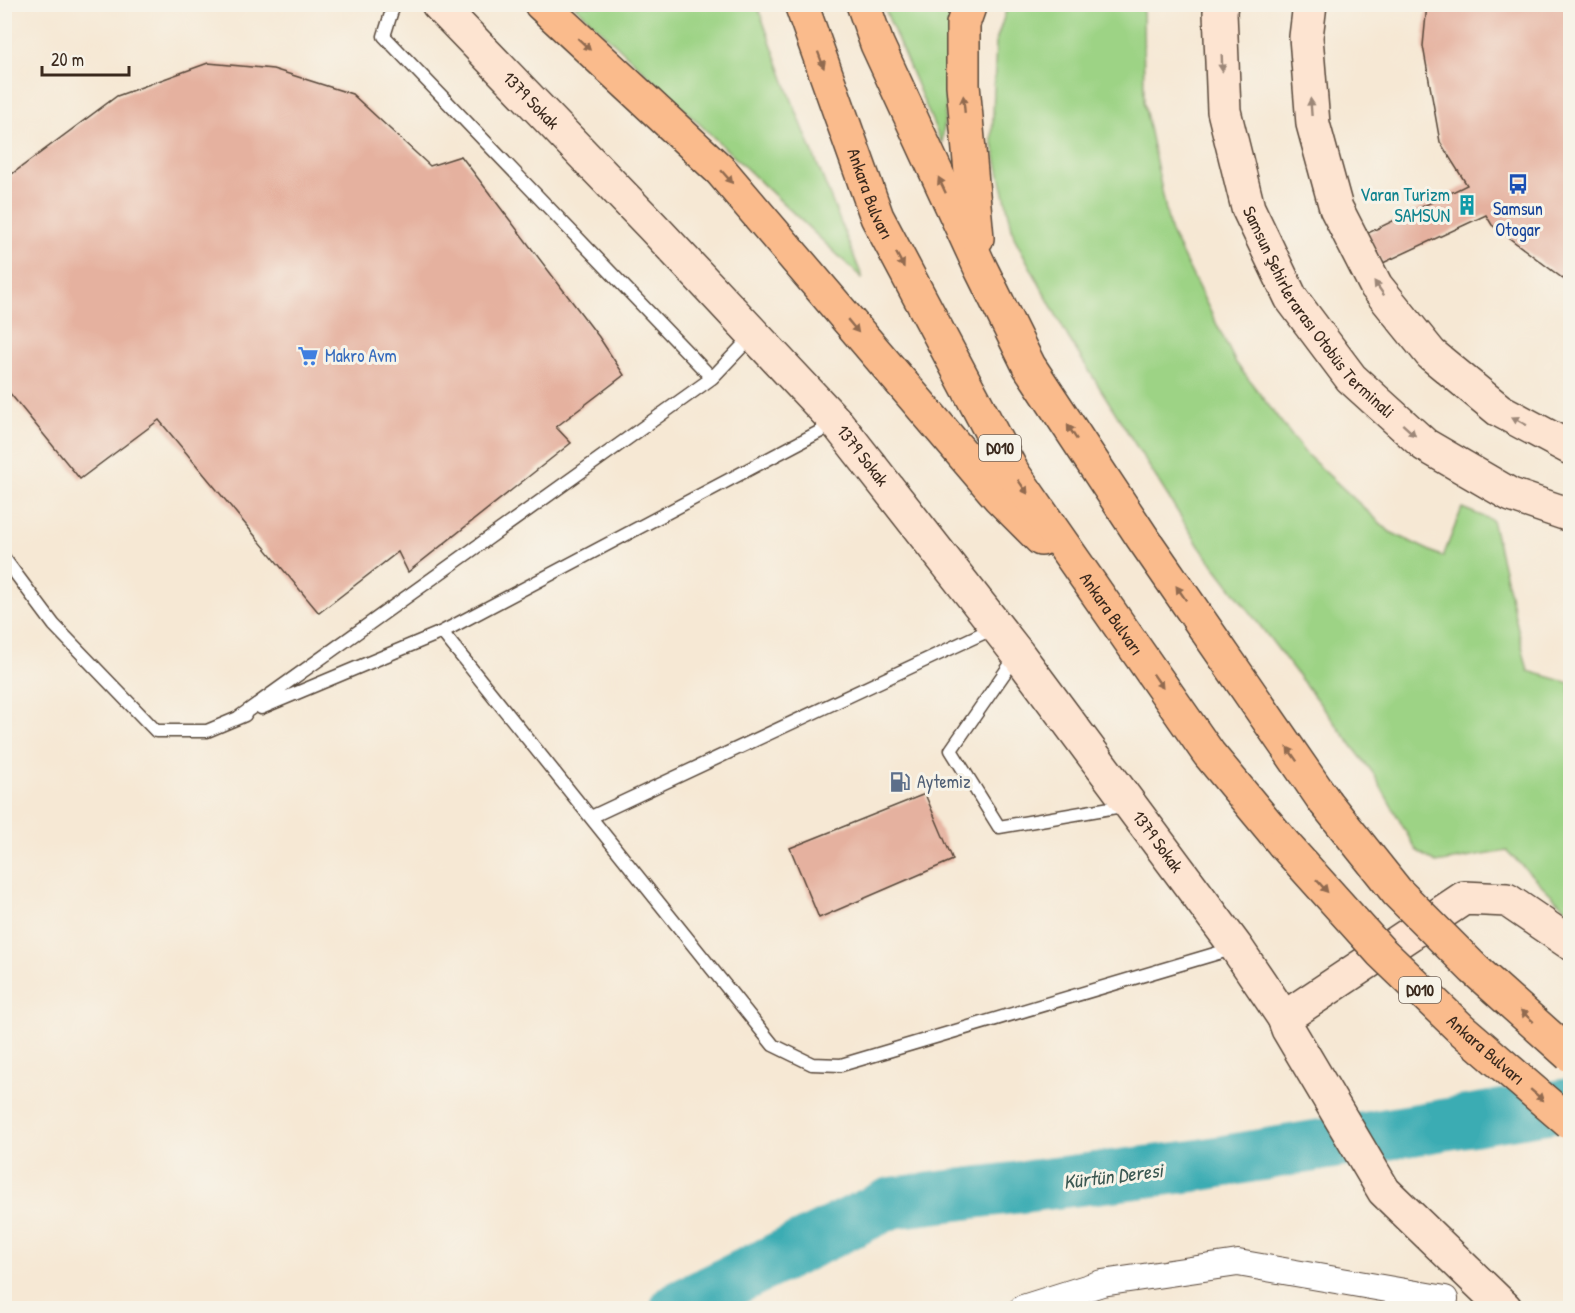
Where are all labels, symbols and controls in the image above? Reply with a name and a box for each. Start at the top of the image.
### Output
one-way arrow [576,37,591,50]
scale bar [42,39,129,77]
text: 20 m [51,47,84,72]
one-way arrow [816,51,826,69]
one-way arrow [1217,53,1227,72]
street label: 1379 Sokak [497,66,566,135]
one-way arrow [959,95,969,114]
one-way arrow [1306,97,1316,116]
street label: Ankara Bulvarı [841,145,900,244]
one-way arrow [720,169,733,184]
bus stop icon: Samsun Otogar [1506,172,1530,196]
one-way arrow [938,177,947,194]
place label: Varan Turizm SAMSUN [1360,182,1450,228]
building icon: Varan Turizm SAMSUN [1455,193,1479,217]
place label: Samsun Otogar [1493,196,1543,242]
street label: Samsun Şehirlerarası Otobüs Terminali [1237,202,1400,424]
one-way arrow [895,252,905,269]
one-way arrow [1373,280,1385,296]
one-way arrow [846,318,859,333]
place label: Makro Avm [325,343,397,368]
supermarket icon: Makro Avm [296,344,320,368]
one-way arrow [1510,416,1527,426]
street label: 1379 Sokak [831,419,895,492]
one-way arrow [1067,423,1078,440]
one-way arrow [1401,423,1416,436]
road number: D010 [979,435,1021,461]
one-way arrow [1017,479,1028,495]
street label: Ankara Bulvarı [1074,567,1150,660]
one-way arrow [1175,586,1187,602]
one-way arrow [1152,673,1164,689]
one-way arrow [1286,746,1298,762]
place label: Aytemiz [917,769,971,794]
fuel station icon: Aytemiz [888,770,912,794]
street label: 1379 Sokak [1127,805,1190,878]
one-way arrow [1315,879,1329,894]
road number: D010 [1399,977,1441,1003]
street label: Ankara Bulvarı [1441,1009,1530,1091]
one-way arrow [1520,1010,1535,1023]
one-way arrow [1529,1088,1544,1101]
water label: Kürtün Deresi [1062,1156,1167,1195]

